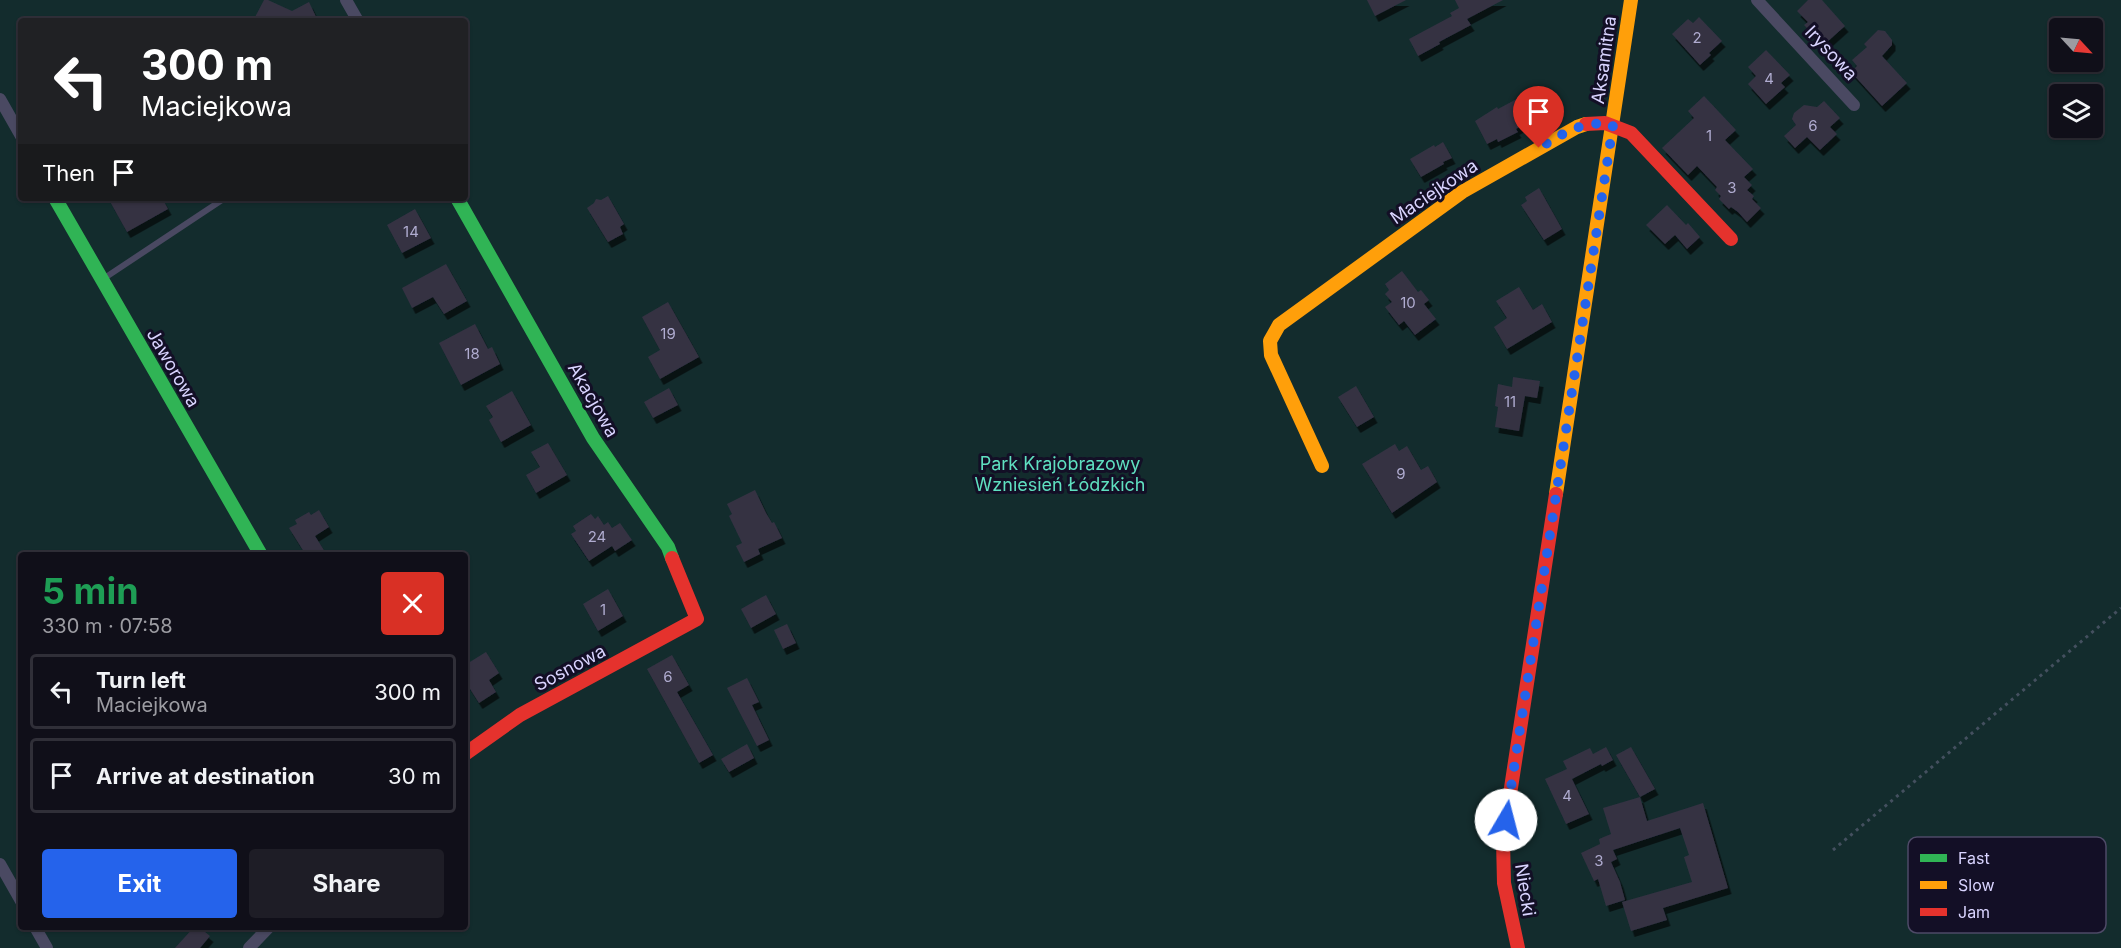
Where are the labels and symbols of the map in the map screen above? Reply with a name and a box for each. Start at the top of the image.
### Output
street label: Aksamitna [1587,15,1620,105]
north arrow [2049,18,2103,72]
street label: Irysowa [1801,21,1862,84]
house number: 2 [1692,28,1702,47]
house number: 4 [1764,69,1774,88]
pin [1513,86,1564,148]
house number: 6 [1808,116,1818,135]
house number: 1 [1706,126,1712,145]
street label: Maciejkowa [1386,155,1481,228]
house number: 3 [1727,178,1737,197]
house number: 14 [403,222,419,241]
house number: 10 [1400,293,1416,312]
house number: 19 [660,324,676,343]
street label: Jaworowa [142,325,204,411]
house number: 18 [464,344,480,363]
street label: Akacjowa [564,359,623,441]
house number: 11 [1504,392,1516,411]
park label: Park Krajobrazowy Wzniesień Łódzkich [975,453,1145,495]
house number: 9 [1396,464,1406,483]
house number: 24 [588,527,606,546]
house number: 1 [600,600,606,619]
street label: Sosnowa [530,640,609,695]
house number: 6 [663,667,673,686]
house number: 4 [1562,786,1572,805]
position arrow [1474,788,1538,852]
legend [1908,837,2106,933]
text: Fast [1958,848,1990,868]
house number: 3 [1594,851,1604,870]
street label: Niecki [1511,862,1540,918]
text: Slow [1958,875,1995,895]
text: Jam [1958,902,1990,922]

